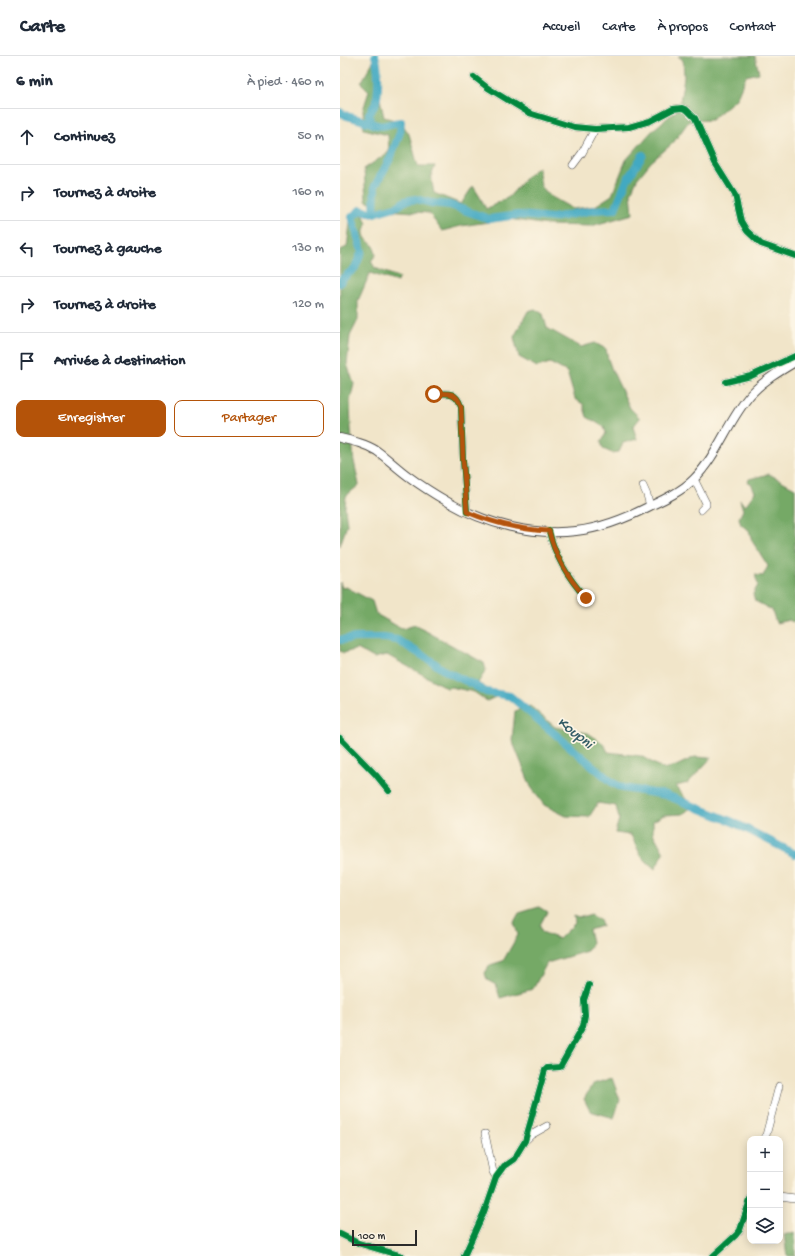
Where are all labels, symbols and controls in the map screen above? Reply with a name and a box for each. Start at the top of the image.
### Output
text: Carte [20,16,65,39]
text: Accueil [543,19,580,36]
text: Carte [602,19,636,36]
text: À propos [658,19,708,36]
text: Contact [730,19,775,36]
text: 6 min [16,72,52,92]
text: À pied · 460 m [247,75,324,90]
icon: ahead [16,126,38,148]
text: Continuez [54,128,115,146]
text: 50 m [297,129,324,144]
icon: right [16,182,38,204]
text: Tournez à droite [54,184,156,202]
text: 160 m [292,185,324,200]
icon: left [16,238,38,260]
text: Tournez à gauche [54,240,162,258]
text: 130 m [292,241,324,256]
icon: right [16,294,38,316]
text: Tournez à droite [54,296,156,314]
text: 120 m [293,297,324,312]
icon: arrive [16,350,38,372]
text: Arrivée à destination [54,352,185,370]
route start [425,385,443,403]
button: Enregistrer [16,400,166,437]
button: Partager [174,400,324,437]
route end [577,589,595,607]
water label: Koupni [553,714,598,754]
map controls [747,1136,783,1244]
button: + [747,1136,783,1172]
button: − [747,1172,783,1208]
button: layers [747,1208,783,1244]
scale bar [352,1228,417,1247]
text: 100 m [358,1231,385,1243]

